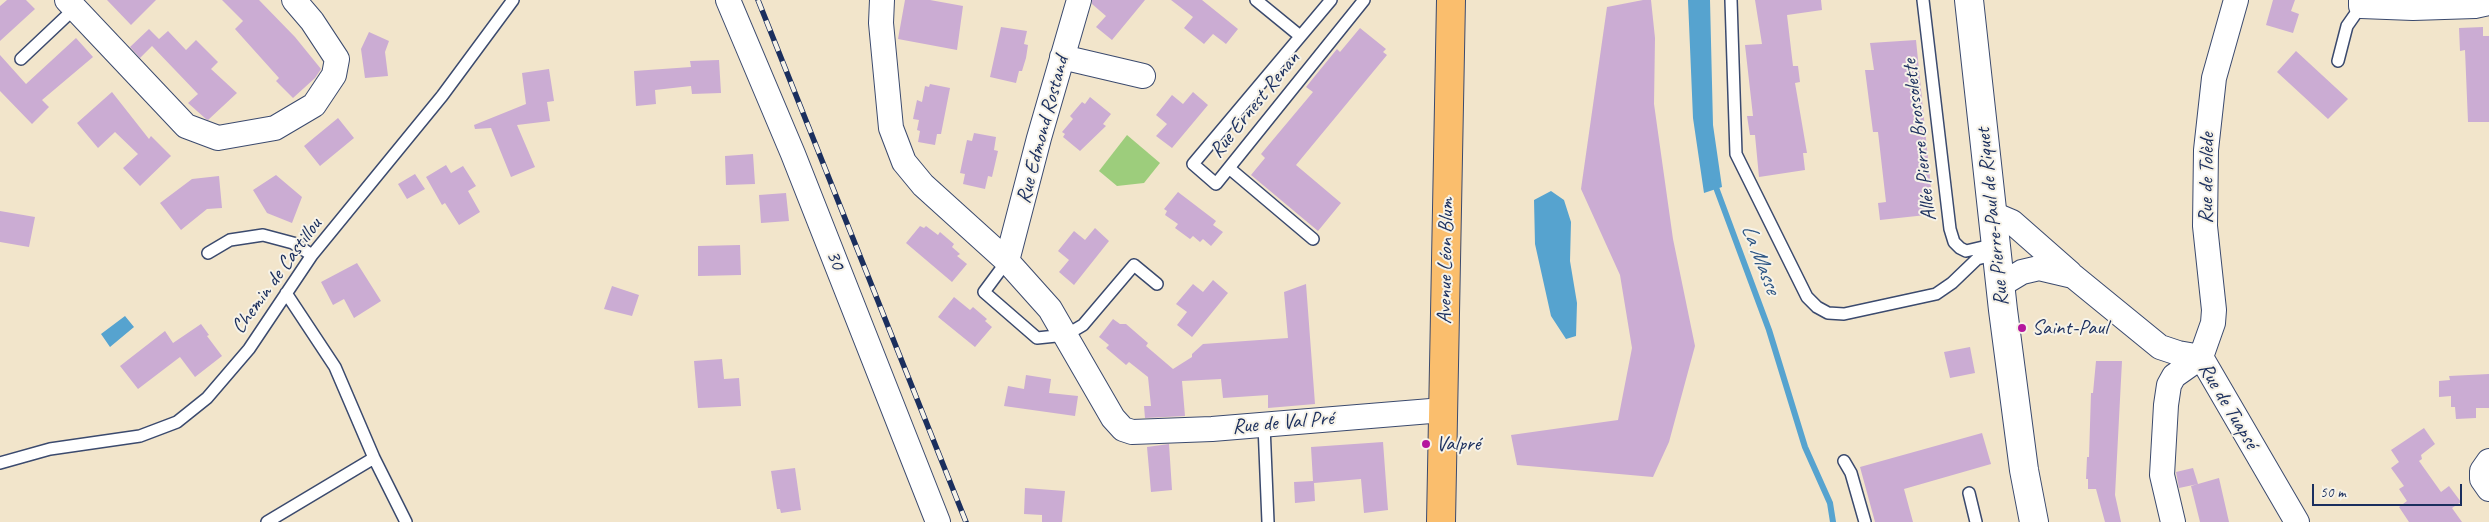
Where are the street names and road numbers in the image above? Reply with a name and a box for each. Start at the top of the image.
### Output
street label: Rue Ernest Renan [1204,47,1306,163]
street label: Rue Edmond Rostand [1011,54,1075,206]
street label: Allée Pierre Brossolette [1898,58,1942,222]
street label: Rue Pierre-Paul de Riquet [1971,127,2015,307]
street label: Rue de Tolède [2194,132,2220,224]
street label: Avenue Léon Blum [1432,198,1460,324]
street label: Chemin de Castillou [226,213,328,339]
street label: 30 [820,247,850,273]
street label: Rue de Tuapsé [2192,358,2264,454]
street label: Rue de Val Pré [1231,406,1335,440]

